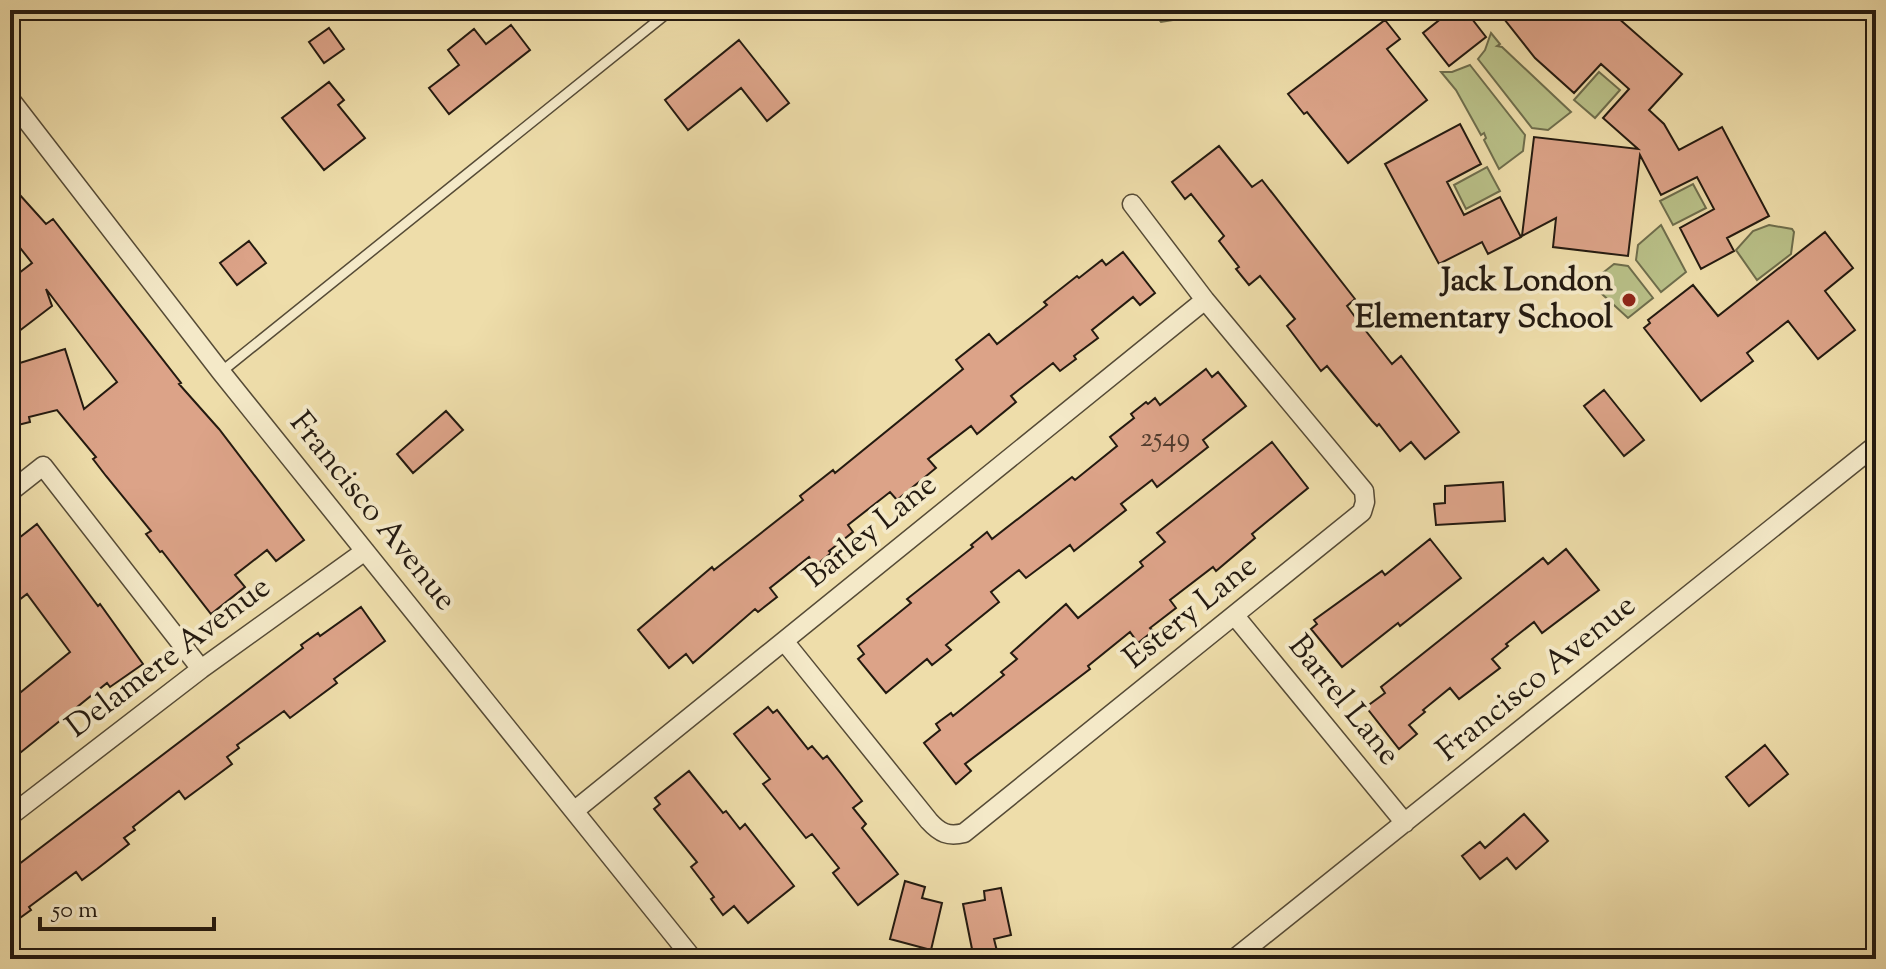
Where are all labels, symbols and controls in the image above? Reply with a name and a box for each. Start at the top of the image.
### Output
place label: Jack London Elementary School [1355,259,1613,342]
marker: Jack London Elementary School [1620,291,1638,309]
street label: Francisco Avenue [277,403,467,621]
house number: 2549 [1140,419,1190,459]
street label: Barley Lane [794,464,948,600]
street label: Estery Lane [1114,545,1268,681]
street label: Delamere Avenue [57,566,281,750]
street label: Francisco Avenue [1428,584,1646,774]
street label: Barrel Lane [1276,626,1410,776]
scale bar [40,881,214,931]
text: 50 m [50,894,98,928]

